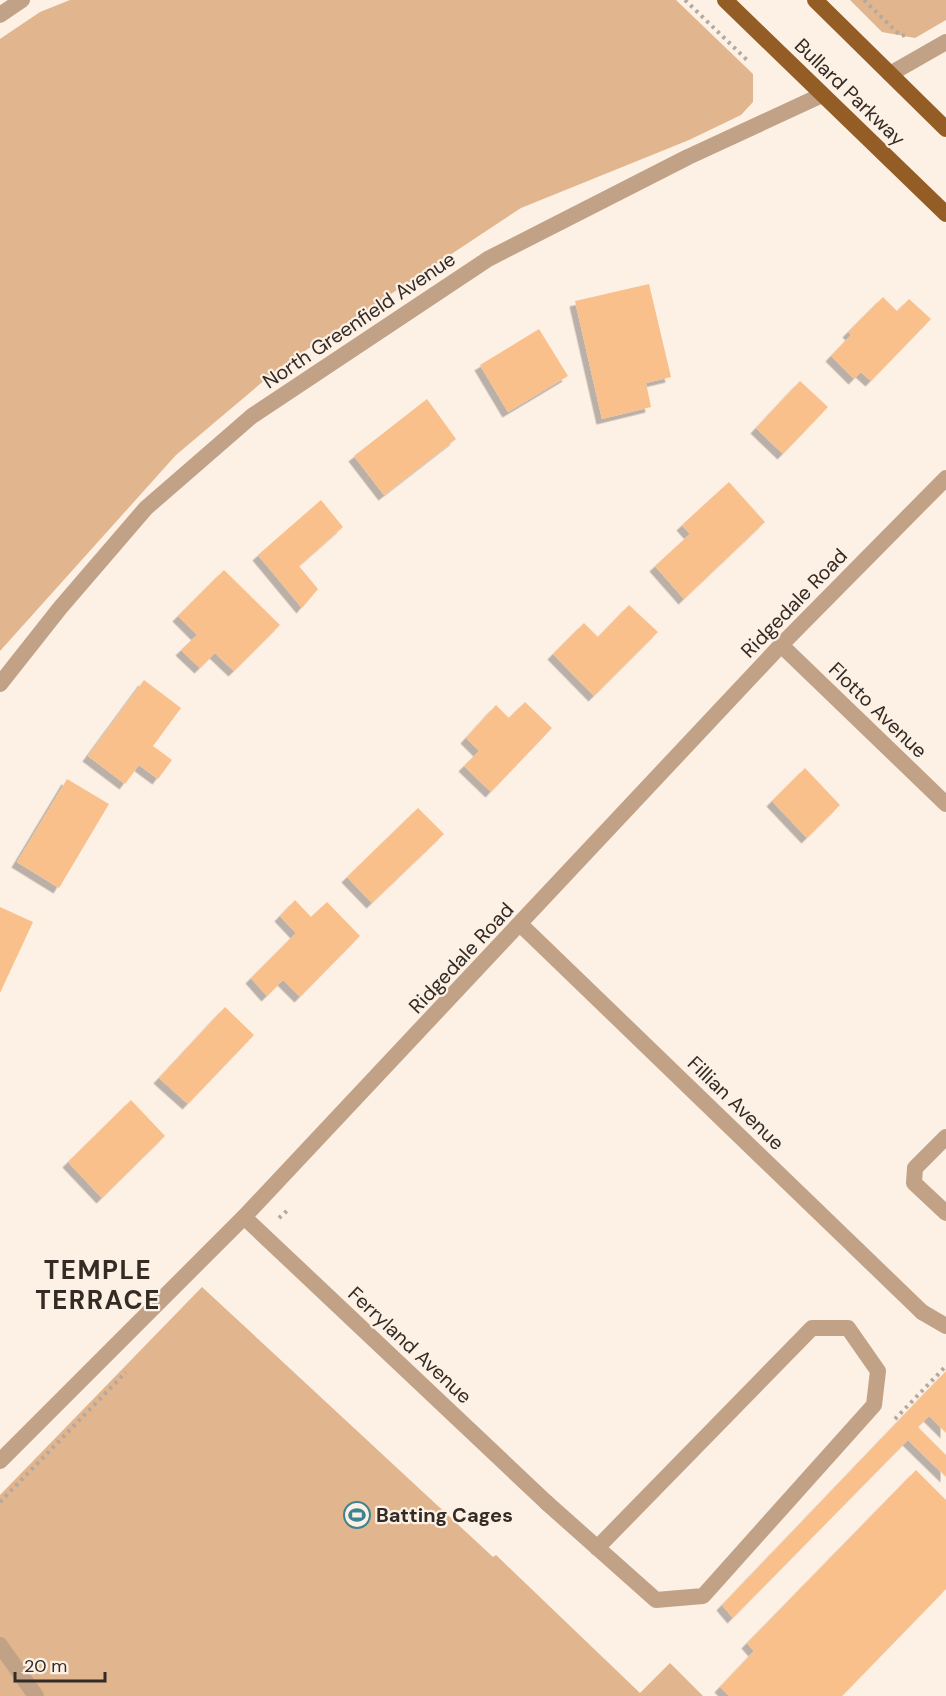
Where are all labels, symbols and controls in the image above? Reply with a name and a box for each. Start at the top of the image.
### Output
street label: Bullard Parkway [789,33,911,151]
street label: North Greenfield Avenue [258,246,460,394]
street label: Ridgedale Road [735,543,853,663]
street label: Flotto Avenue [823,656,933,764]
street label: Ridgedale Road [403,897,519,1019]
street label: Fillian Avenue [682,1050,790,1156]
district label: TEMPLE TERRACE [35,1253,161,1317]
street label: Ferryland Avenue [343,1281,477,1409]
sports icon: Batting Cages [342,1500,372,1530]
place label: Batting Cages [376,1502,513,1528]
scale bar [15,1645,105,1683]
text: 20 m [24,1654,67,1678]

